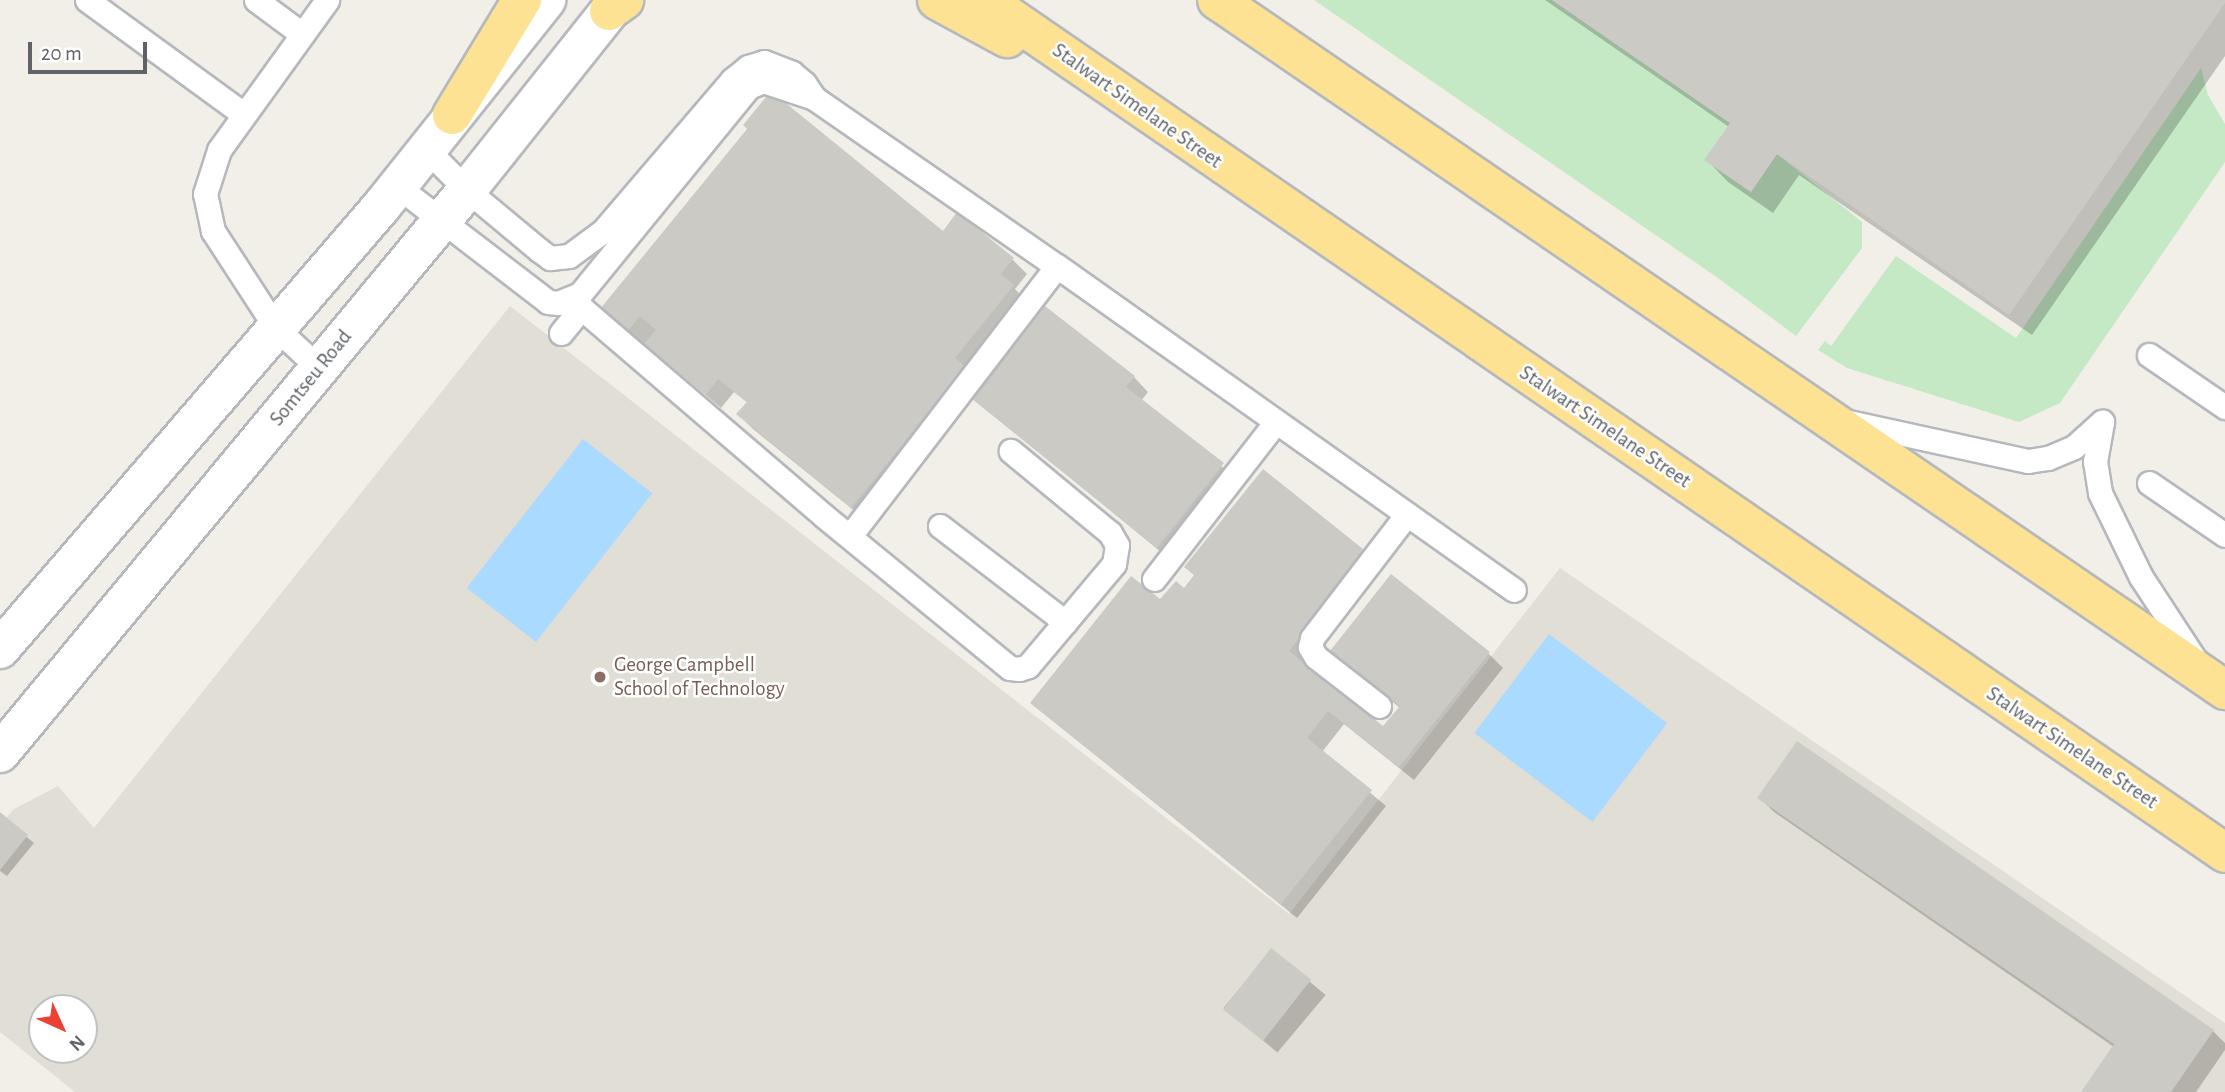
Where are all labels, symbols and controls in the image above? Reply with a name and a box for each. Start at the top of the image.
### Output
scale bar [32,28,150,72]
street label: Stalwart Simelane Street [1047,38,1227,174]
text: 20 m [41,43,82,64]
street label: Somtseu Road [265,325,357,431]
street label: Stalwart Simelane Street [1515,360,1695,494]
place label: George Campbell School of Technology [614,652,785,702]
marker: George Campbell School of Technology [592,669,608,685]
street label: Stalwart Simelane Street [1982,681,2162,815]
north arrow [28,994,98,1064]
text: N [65,1031,88,1054]

